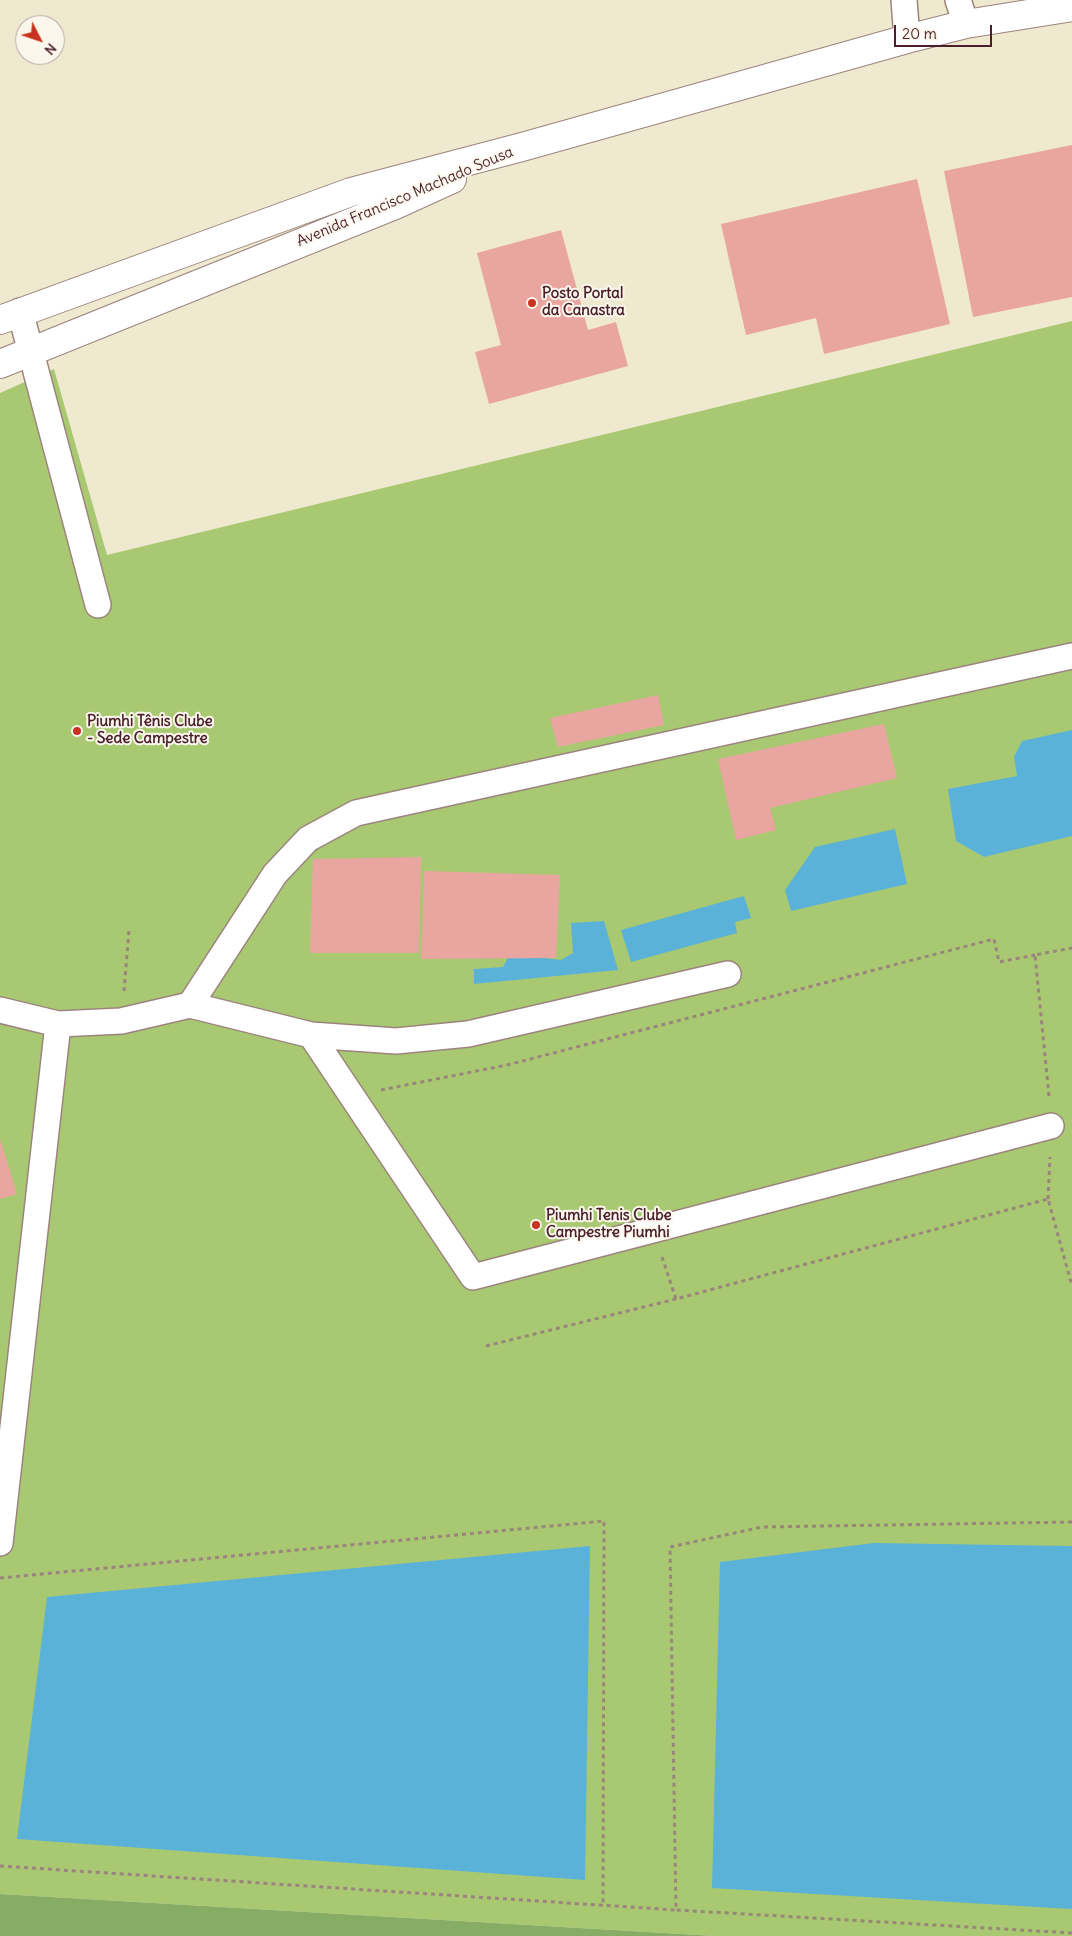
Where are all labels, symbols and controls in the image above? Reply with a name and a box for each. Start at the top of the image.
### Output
north arrow [15,15,65,65]
scale bar [897,15,994,47]
text: 20 m [902,24,937,43]
text: N [41,40,61,59]
street label: Avenida Francisco Machado Sousa [294,143,516,251]
place label: Posto Portal da Canastra [542,285,625,320]
marker: Posto Portal da Canastra [526,297,538,309]
place label: Piumhi Tênis Clube - Sede Campestre [87,713,213,748]
marker: Piumhi Tênis Clube - Sede Campestre [71,725,83,737]
place label: Piumhi Tenis Clube Campestre Piumhi [546,1207,672,1242]
marker: Piumhi Tenis Clube Campestre Piumhi [530,1219,542,1231]

